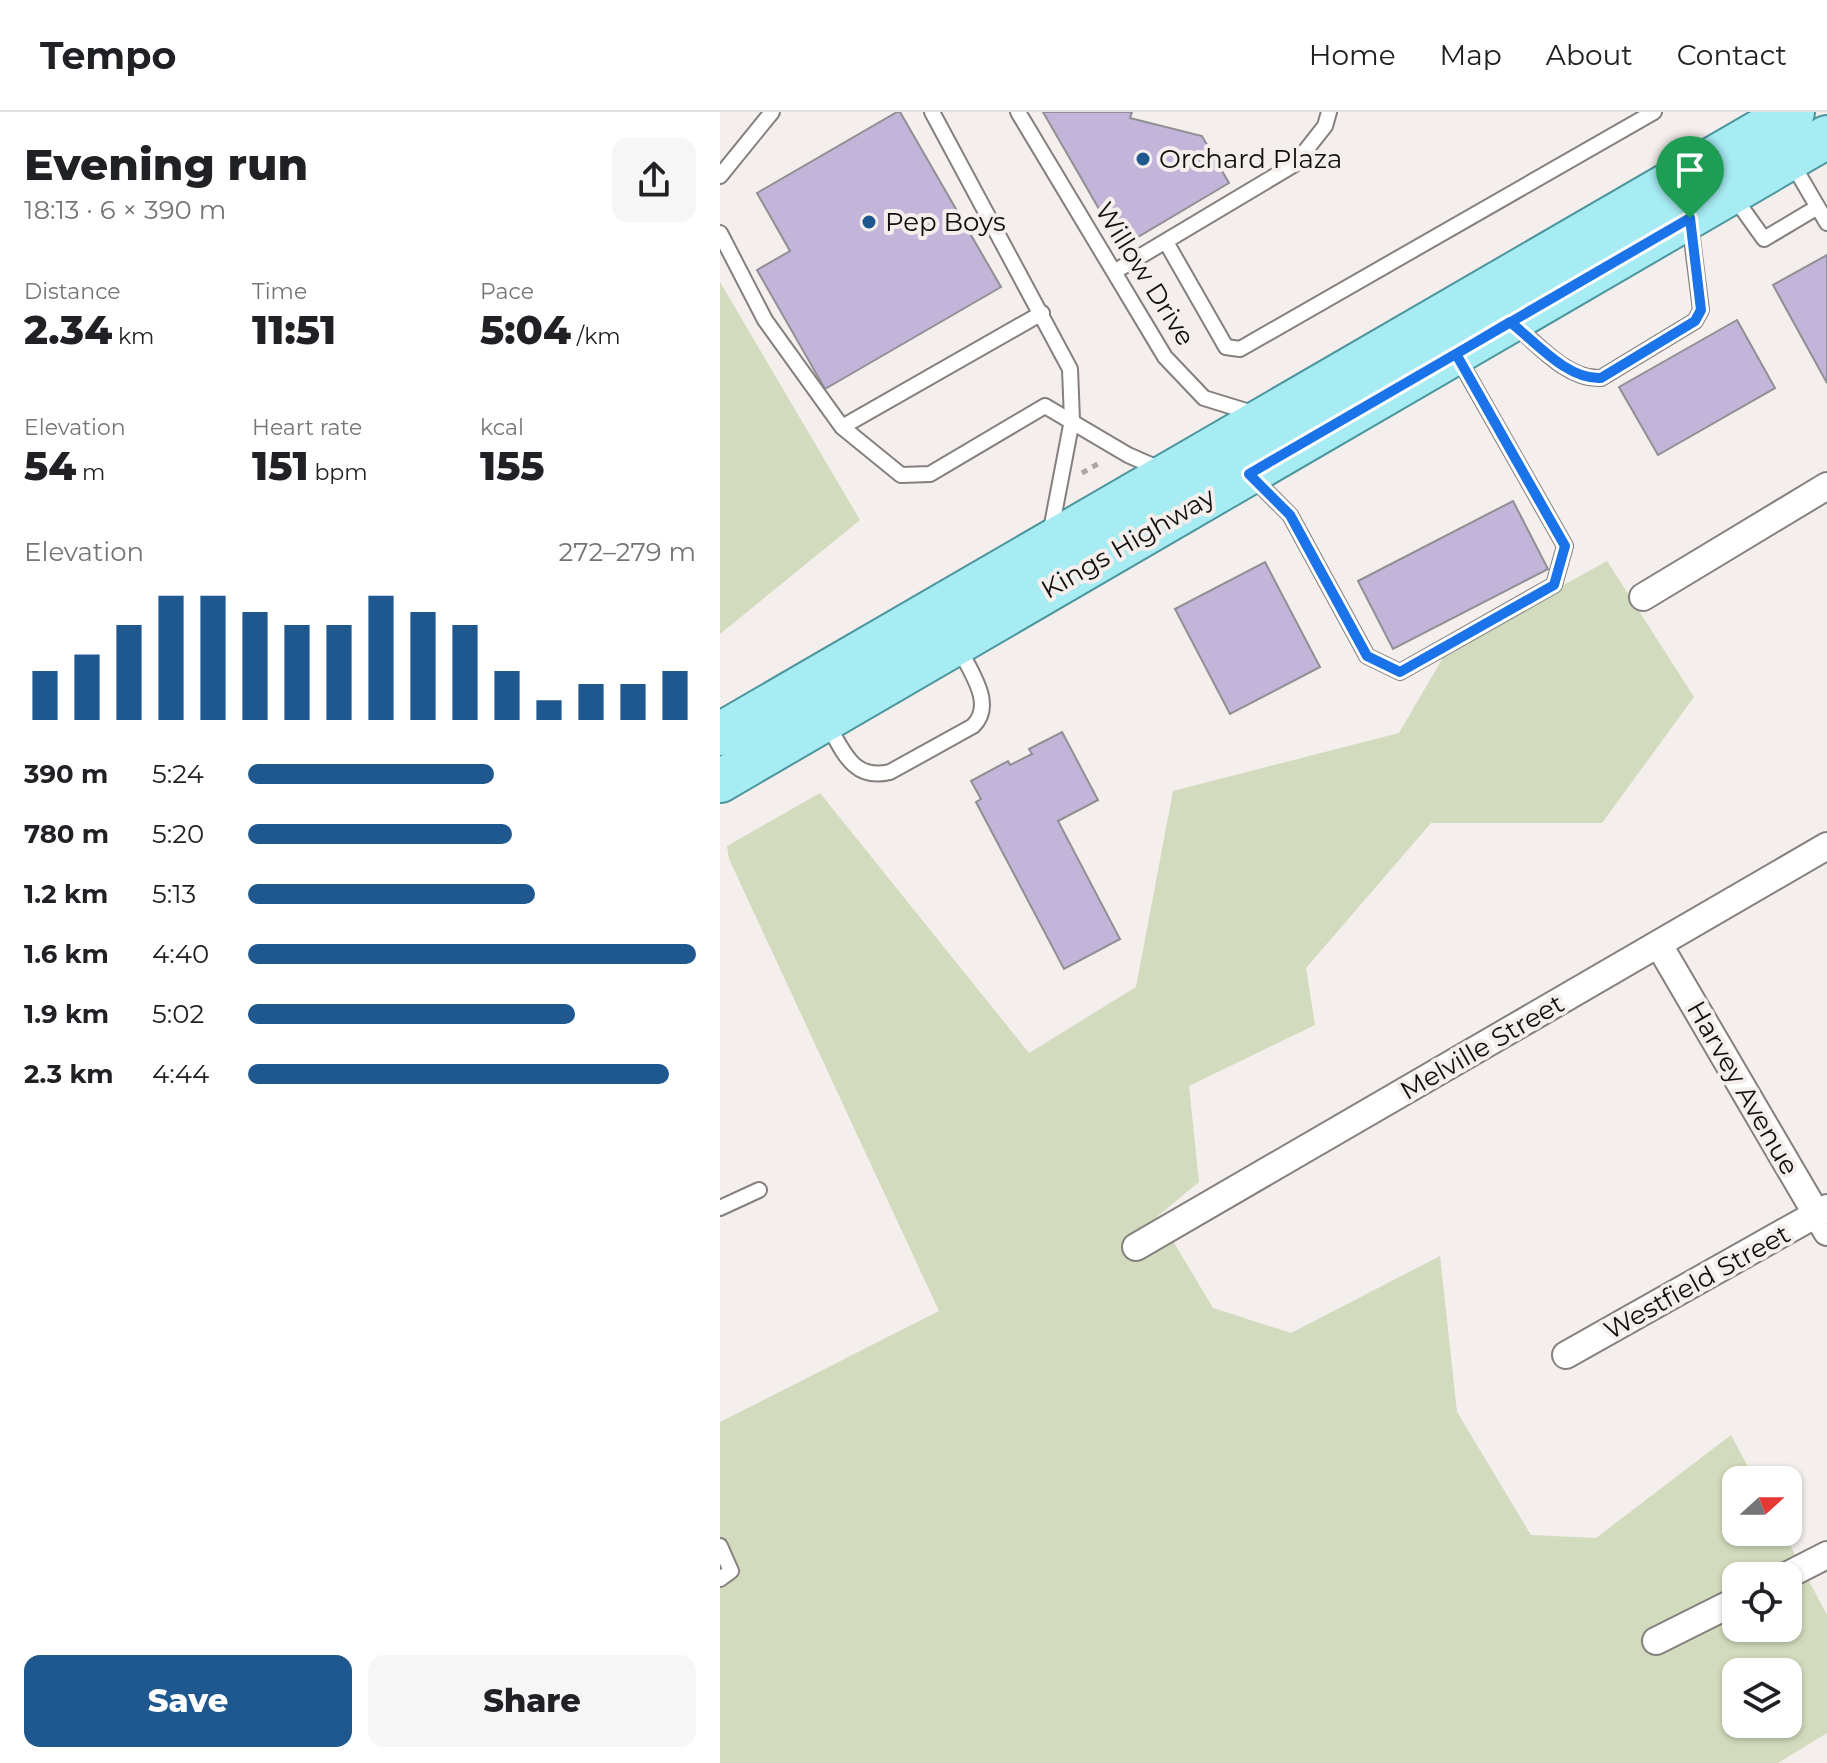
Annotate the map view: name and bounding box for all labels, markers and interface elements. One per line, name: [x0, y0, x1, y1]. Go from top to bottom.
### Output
text: Tempo: [40, 32, 176, 79]
text: Home: [1309, 38, 1396, 72]
text: Map: [1440, 38, 1502, 72]
text: About: [1546, 38, 1633, 72]
text: Contact: [1677, 38, 1787, 72]
pin: [1656, 136, 1724, 218]
text: Evening run: [24, 137, 308, 191]
button: share: [612, 138, 696, 222]
place label: Orchard Plaza: [1159, 143, 1342, 175]
icon: arrive: [1668, 148, 1712, 192]
marker: Orchard Plaza: [1134, 150, 1152, 168]
text: 18:13 · 6 × 390 m: [24, 194, 226, 226]
street label: Willow Drive: [1088, 196, 1202, 352]
place label: Pep Boys: [885, 206, 1006, 238]
marker: Pep Boys: [860, 213, 878, 231]
text: Distance: [24, 278, 121, 305]
text: Time: [252, 278, 307, 305]
text: Pace: [480, 278, 534, 305]
text: 2.34: [24, 305, 112, 354]
text: 11:51: [252, 305, 336, 354]
text: 5:04: [480, 305, 571, 354]
text: km: [112, 323, 154, 350]
text: /km: [571, 323, 621, 350]
text: Elevation: [24, 414, 126, 441]
text: Heart rate: [252, 414, 362, 441]
text: kcal: [480, 414, 524, 441]
text: 54: [24, 441, 76, 490]
text: 151: [252, 441, 309, 490]
text: 155: [480, 441, 545, 490]
text: m: [76, 459, 105, 486]
text: bpm: [309, 459, 368, 486]
street label: Kings Highway: [1036, 480, 1221, 606]
text: Elevation: [24, 536, 144, 568]
text: 272–279 m: [558, 536, 696, 568]
text: 390 m: [24, 758, 108, 790]
text: 5:24: [152, 758, 204, 790]
text: 780 m: [24, 818, 109, 850]
text: 5:20: [152, 818, 204, 850]
text: 1.2 km: [24, 878, 108, 910]
text: 5:13: [152, 878, 196, 910]
text: 1.6 km: [24, 938, 109, 970]
text: 4:40: [152, 938, 209, 970]
street label: Melville Street: [1394, 987, 1570, 1107]
street label: Harvey Avenue: [1680, 995, 1806, 1181]
text: 1.9 km: [24, 998, 109, 1030]
text: 5:02: [152, 998, 204, 1030]
text: 2.3 km: [24, 1058, 114, 1090]
text: 4:44: [152, 1058, 209, 1090]
street label: Westfield Street: [1598, 1218, 1796, 1346]
north arrow: [1722, 1466, 1802, 1546]
map controls: [1722, 1466, 1802, 1738]
button: locate: [1722, 1562, 1802, 1642]
button: Save: [24, 1655, 352, 1747]
button: Share: [368, 1655, 696, 1747]
button: layers: [1722, 1658, 1802, 1738]

